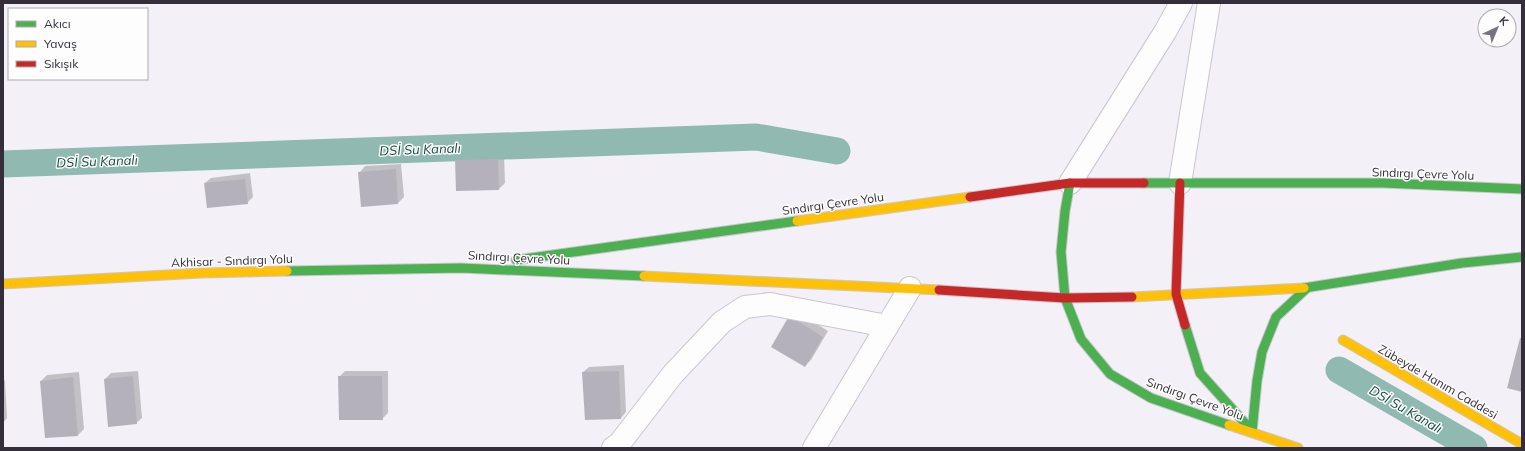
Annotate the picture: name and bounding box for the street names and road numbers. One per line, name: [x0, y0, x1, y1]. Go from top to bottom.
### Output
street label: Sındırgı Çevre Yolu: [1372, 164, 1474, 183]
street label: Sındırgı Çevre Yolu: [781, 189, 885, 218]
street label: Sındırgı Çevre Yolu: [467, 247, 571, 268]
street label: Akhisar - Sındırgı Yolu: [171, 251, 293, 270]
street label: Zübeyde Hanım Caddesi: [1376, 341, 1501, 422]
street label: Sındırgı Çevre Yolu: [1144, 374, 1246, 423]

